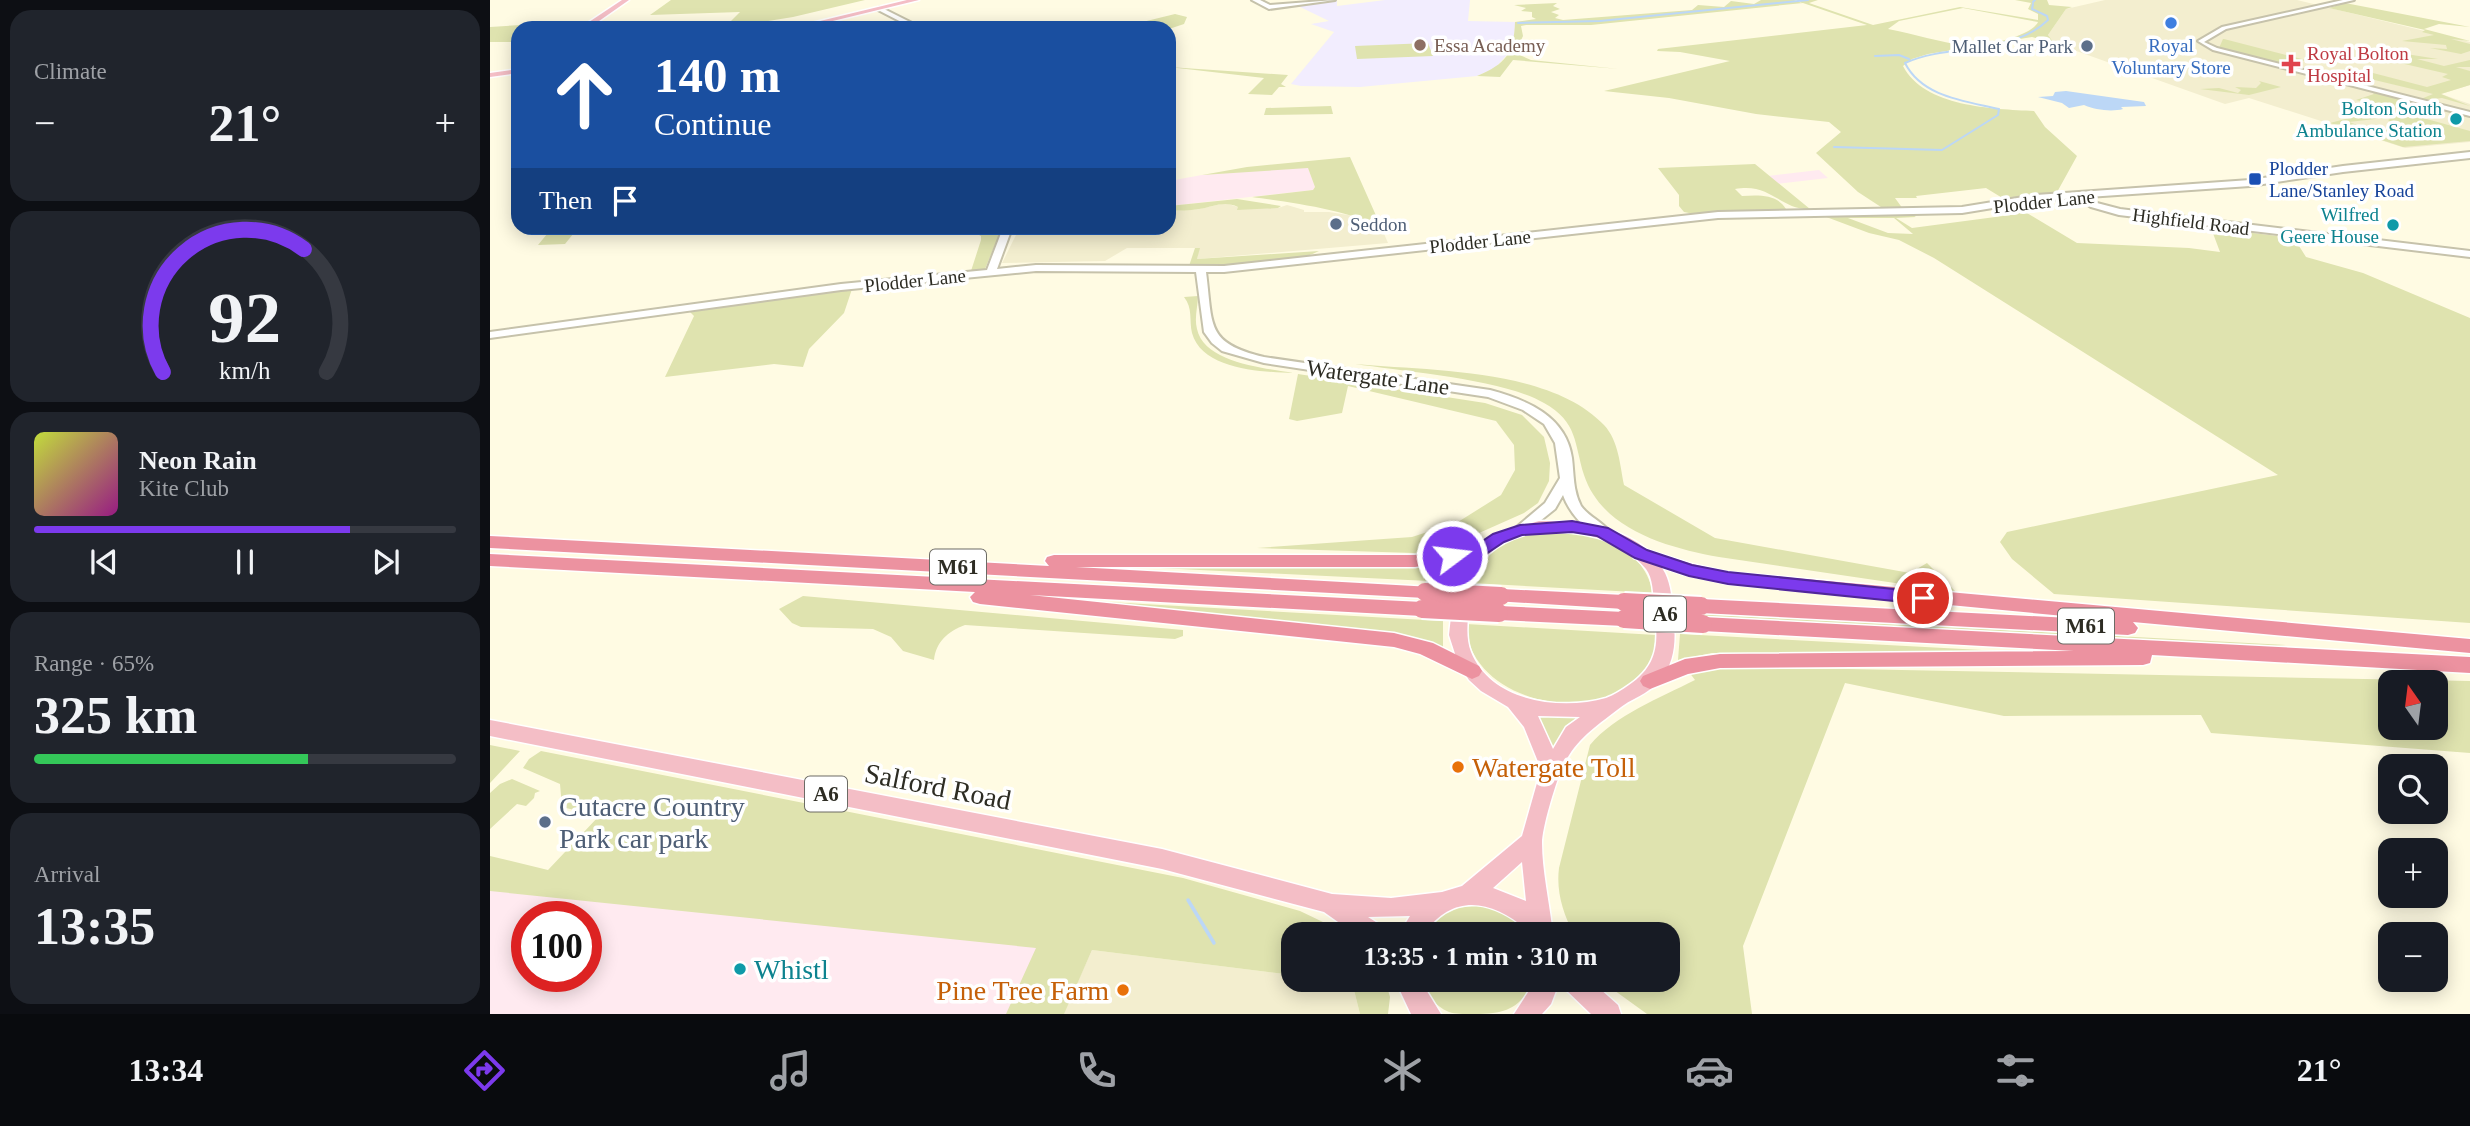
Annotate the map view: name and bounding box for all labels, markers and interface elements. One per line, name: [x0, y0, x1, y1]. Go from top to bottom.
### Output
marker: Royal Voluntary Store: [2163, 15, 2179, 31]
place label: Essa Academy: [1434, 35, 1546, 56]
place label: Royal Voluntary Store: [2111, 35, 2231, 78]
place label: Mallet Car Park: [1952, 36, 2073, 57]
marker: Essa Academy: [1412, 37, 1428, 53]
marker: Mallet Car Park: [2079, 38, 2095, 54]
place label: Royal Bolton Hospital: [2307, 43, 2409, 86]
text: 140 m: [654, 48, 781, 103]
icon: ahead: [539, 49, 630, 140]
marker: Royal Bolton Hospital: [2281, 54, 2301, 74]
text: Climate: [34, 59, 107, 84]
text: 21°: [209, 95, 281, 152]
place label: Bolton South Ambulance Station: [2296, 98, 2442, 141]
text: −: [34, 102, 55, 144]
text: +: [435, 102, 456, 144]
text: Continue: [654, 106, 771, 142]
marker: Bolton South Ambulance Station: [2448, 111, 2464, 127]
place label: Plodder Lane/Stanley Road: [2269, 158, 2415, 201]
marker: Plodder Lane/Stanley Road: [2247, 171, 2263, 187]
icon: arrive: [606, 182, 644, 220]
text: Then: [539, 186, 592, 215]
street label: Plodder Lane: [1992, 186, 2096, 217]
street label: Highfield Road: [2131, 204, 2251, 239]
place label: Wilfred Geere House: [2280, 204, 2379, 247]
place label: Seddon: [1350, 214, 1408, 235]
marker: Seddon: [1328, 216, 1344, 232]
marker: Wilfred Geere House: [2385, 217, 2401, 233]
street label: Plodder Lane: [1428, 226, 1532, 257]
street label: Plodder Lane: [863, 265, 967, 296]
text: 92: [209, 278, 281, 359]
street label: Watergate Lane: [1305, 355, 1451, 400]
text: km/h: [219, 357, 271, 384]
text: Neon Rain: [139, 446, 257, 475]
text: Kite Club: [139, 476, 229, 501]
position arrow: [1415, 519, 1489, 593]
icon: previous: [85, 543, 123, 581]
icon: pause: [226, 543, 264, 581]
icon: next: [367, 543, 405, 581]
road number: M61: [930, 550, 986, 584]
pin: [1893, 568, 1953, 628]
icon: arrive: [1904, 579, 1942, 617]
road number: A6: [1644, 596, 1686, 632]
road number: M61: [2058, 608, 2114, 644]
text: Range · 65%: [34, 651, 154, 676]
north arrow: [2378, 670, 2448, 740]
map controls: [2378, 670, 2448, 992]
text: 325 km: [34, 687, 197, 744]
place label: Watergate Toll: [1472, 752, 1636, 783]
button: search: [2378, 754, 2448, 824]
street label: Salford Road: [862, 757, 1014, 816]
marker: Watergate Toll: [1450, 759, 1466, 775]
road number: A6: [805, 776, 847, 812]
place label: Cutacre Country Park car park: [559, 791, 745, 854]
marker: Cutacre Country Park car park: [537, 814, 553, 830]
button: +: [2378, 838, 2448, 908]
text: Arrival: [34, 862, 100, 887]
text: 13:35: [34, 898, 155, 955]
speed limit sign: 100: [511, 901, 602, 992]
button: −: [2378, 922, 2448, 992]
text: 13:35 · 1 min · 310 m: [1364, 942, 1598, 971]
place label: Whistl: [754, 954, 829, 985]
marker: Whistl: [732, 961, 748, 977]
place label: Pine Tree Farm: [936, 975, 1109, 1006]
marker: Pine Tree Farm: [1115, 982, 1131, 998]
icon: directions: [460, 1046, 509, 1095]
icon: music: [766, 1046, 815, 1095]
icon: phone: [1072, 1046, 1121, 1095]
icon: climate: [1378, 1046, 1427, 1095]
icon: car: [1685, 1046, 1734, 1095]
icon: filters: [1991, 1046, 2040, 1095]
text: 13:34: [129, 1052, 203, 1088]
text: 21°: [2297, 1052, 2341, 1088]

